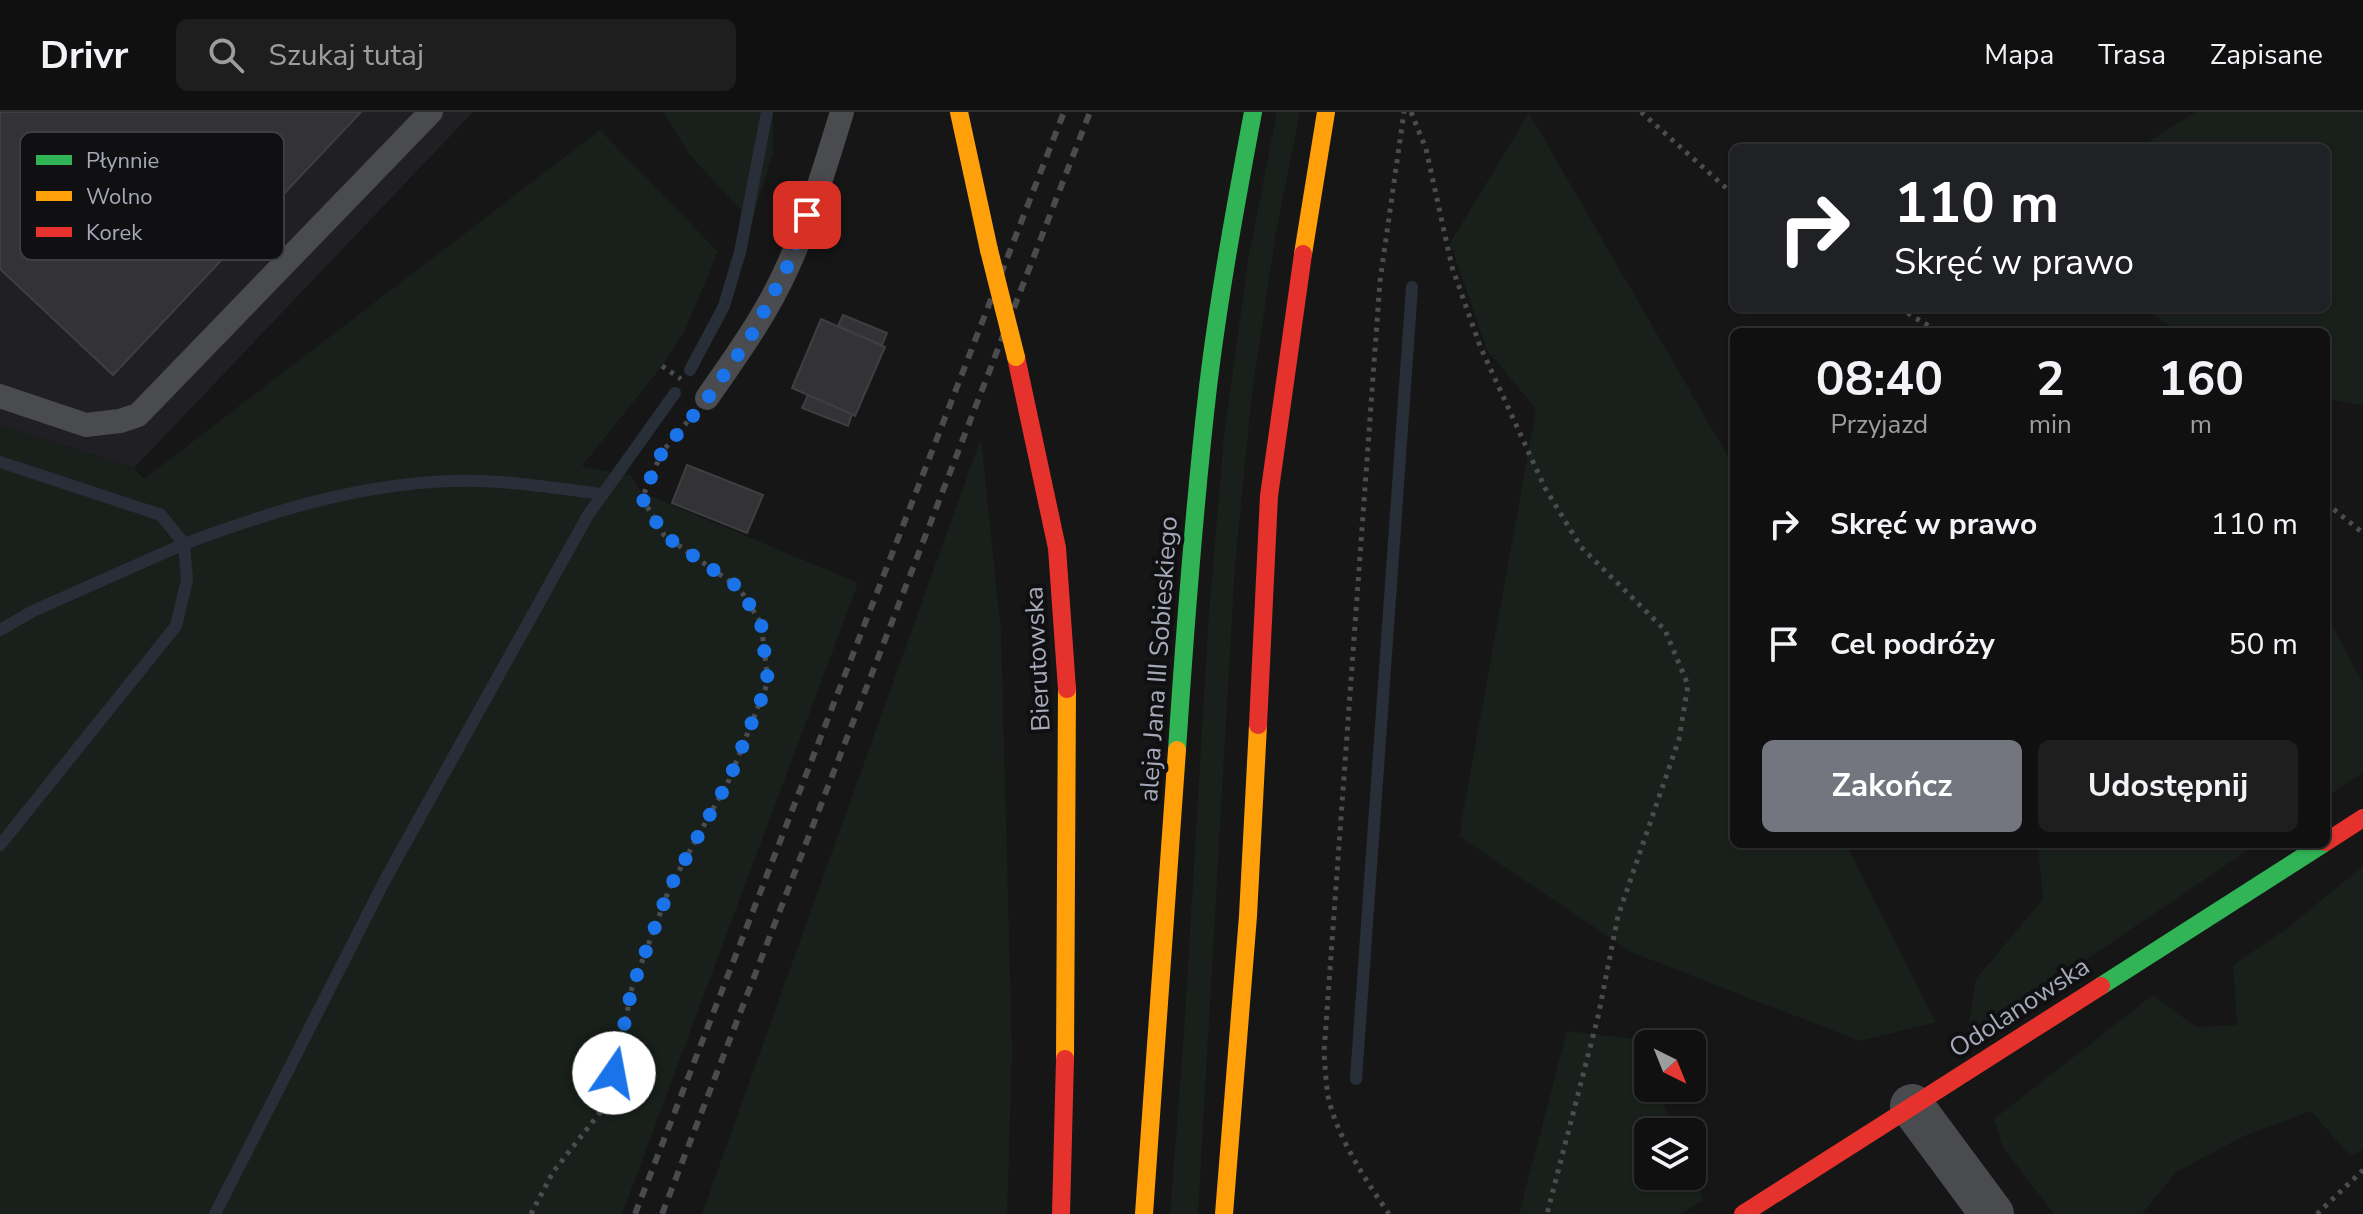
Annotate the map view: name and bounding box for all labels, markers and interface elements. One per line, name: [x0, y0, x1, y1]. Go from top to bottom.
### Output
search box: [176, 19, 736, 91]
text: Drivr: [40, 30, 128, 81]
icon: search: [204, 33, 248, 77]
text: Szukaj tutaj: [268, 35, 424, 76]
text: Mapa: [1984, 36, 2054, 74]
text: Trasa: [2098, 36, 2166, 74]
text: Zapisane: [2210, 36, 2323, 74]
legend: [20, 132, 284, 260]
text: Płynnie: [86, 146, 159, 176]
text: 110 m: [1894, 165, 2059, 242]
icon: right: [1762, 176, 1866, 280]
pin: [773, 181, 841, 249]
text: Wolno: [86, 182, 152, 212]
icon: arrive: [785, 193, 829, 237]
text: Korek: [86, 218, 143, 248]
text: Skręć w prawo: [1894, 238, 2134, 287]
text: 08:40: [1816, 346, 1943, 412]
text: 2: [2036, 346, 2065, 412]
text: 160: [2158, 346, 2244, 412]
text: Przyjazd: [1831, 407, 1928, 442]
text: min: [2029, 407, 2072, 442]
text: m: [2190, 407, 2212, 442]
icon: right: [1762, 502, 1806, 546]
text: Skręć w prawo: [1830, 504, 2037, 545]
text: 110 m: [2211, 504, 2298, 545]
street label: aleja Jana III Sobieskiego: [1131, 515, 1186, 803]
street label: Bierutowska: [1016, 585, 1059, 732]
icon: arrive: [1762, 622, 1806, 666]
text: Cel podróży: [1830, 624, 1995, 665]
text: 50 m: [2229, 624, 2298, 665]
button: Zakończ: [1762, 740, 2022, 832]
button: Udostępnij: [2038, 740, 2298, 832]
street label: Odolanowska: [1942, 949, 2096, 1066]
north arrow: [1634, 1030, 1706, 1102]
map controls: [1634, 1030, 1706, 1190]
position arrow: [572, 1031, 656, 1115]
button: layers: [1634, 1118, 1706, 1190]

